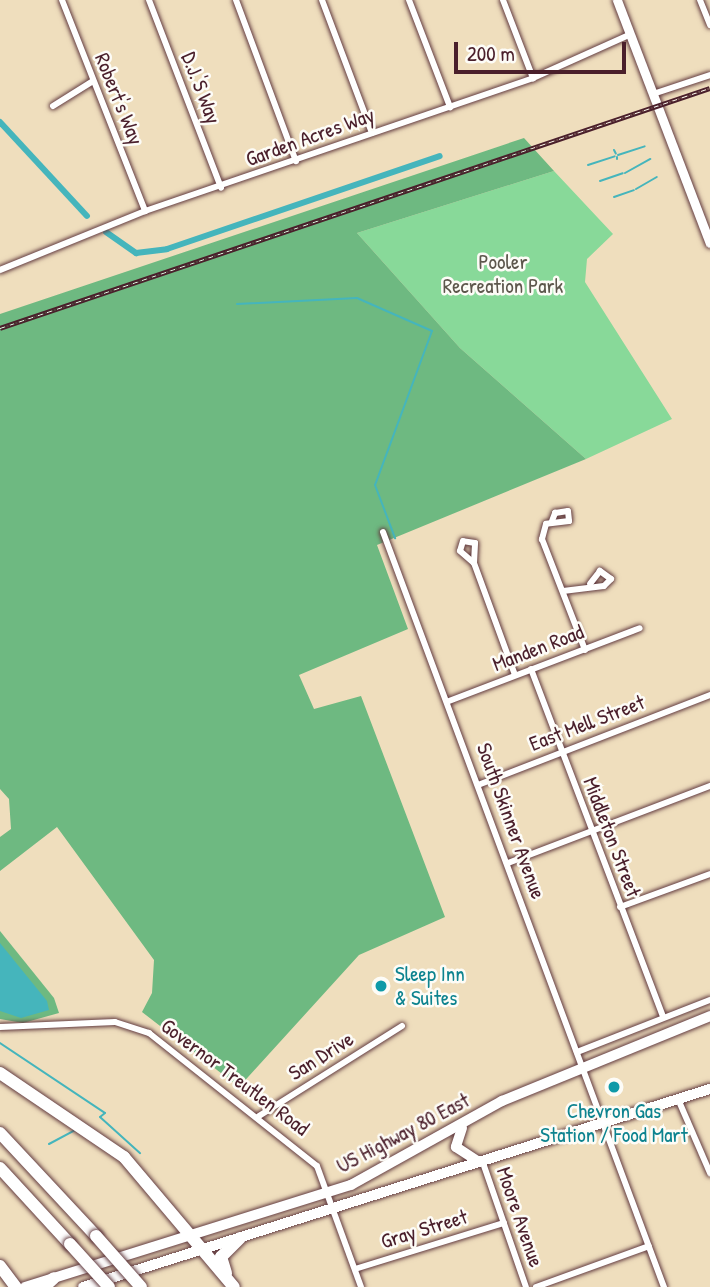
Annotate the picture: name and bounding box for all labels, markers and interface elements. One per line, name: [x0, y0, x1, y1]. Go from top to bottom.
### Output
scale bar: [458, 28, 630, 72]
text: 200 m: [467, 39, 515, 68]
street label: Robert's Way: [89, 49, 149, 149]
street label: D.J.'S Way: [176, 49, 226, 127]
street label: Garden Acres Way: [242, 102, 378, 172]
park label: Pooler Recreation Park: [443, 249, 563, 299]
street label: Manden Road: [489, 619, 587, 677]
street label: East Mell Street: [526, 690, 648, 756]
street label: South Skinner Avenue: [471, 740, 551, 902]
street label: Middleton Street: [578, 773, 646, 901]
place label: Sleep Inn & Suites: [395, 961, 465, 1011]
marker: Sleep Inn & Suites: [373, 978, 389, 994]
street label: Governor Treutlen Road: [156, 1013, 314, 1141]
street label: San Drive: [284, 1026, 358, 1086]
marker: Chevron Gas Station / Food Mart: [606, 1079, 622, 1095]
street label: US Highway 80 East: [332, 1087, 474, 1179]
place label: Chevron Gas Station / Food Mart: [540, 1098, 688, 1148]
street label: Moore Avenue: [491, 1164, 549, 1270]
street label: Gray Street: [378, 1204, 470, 1254]

